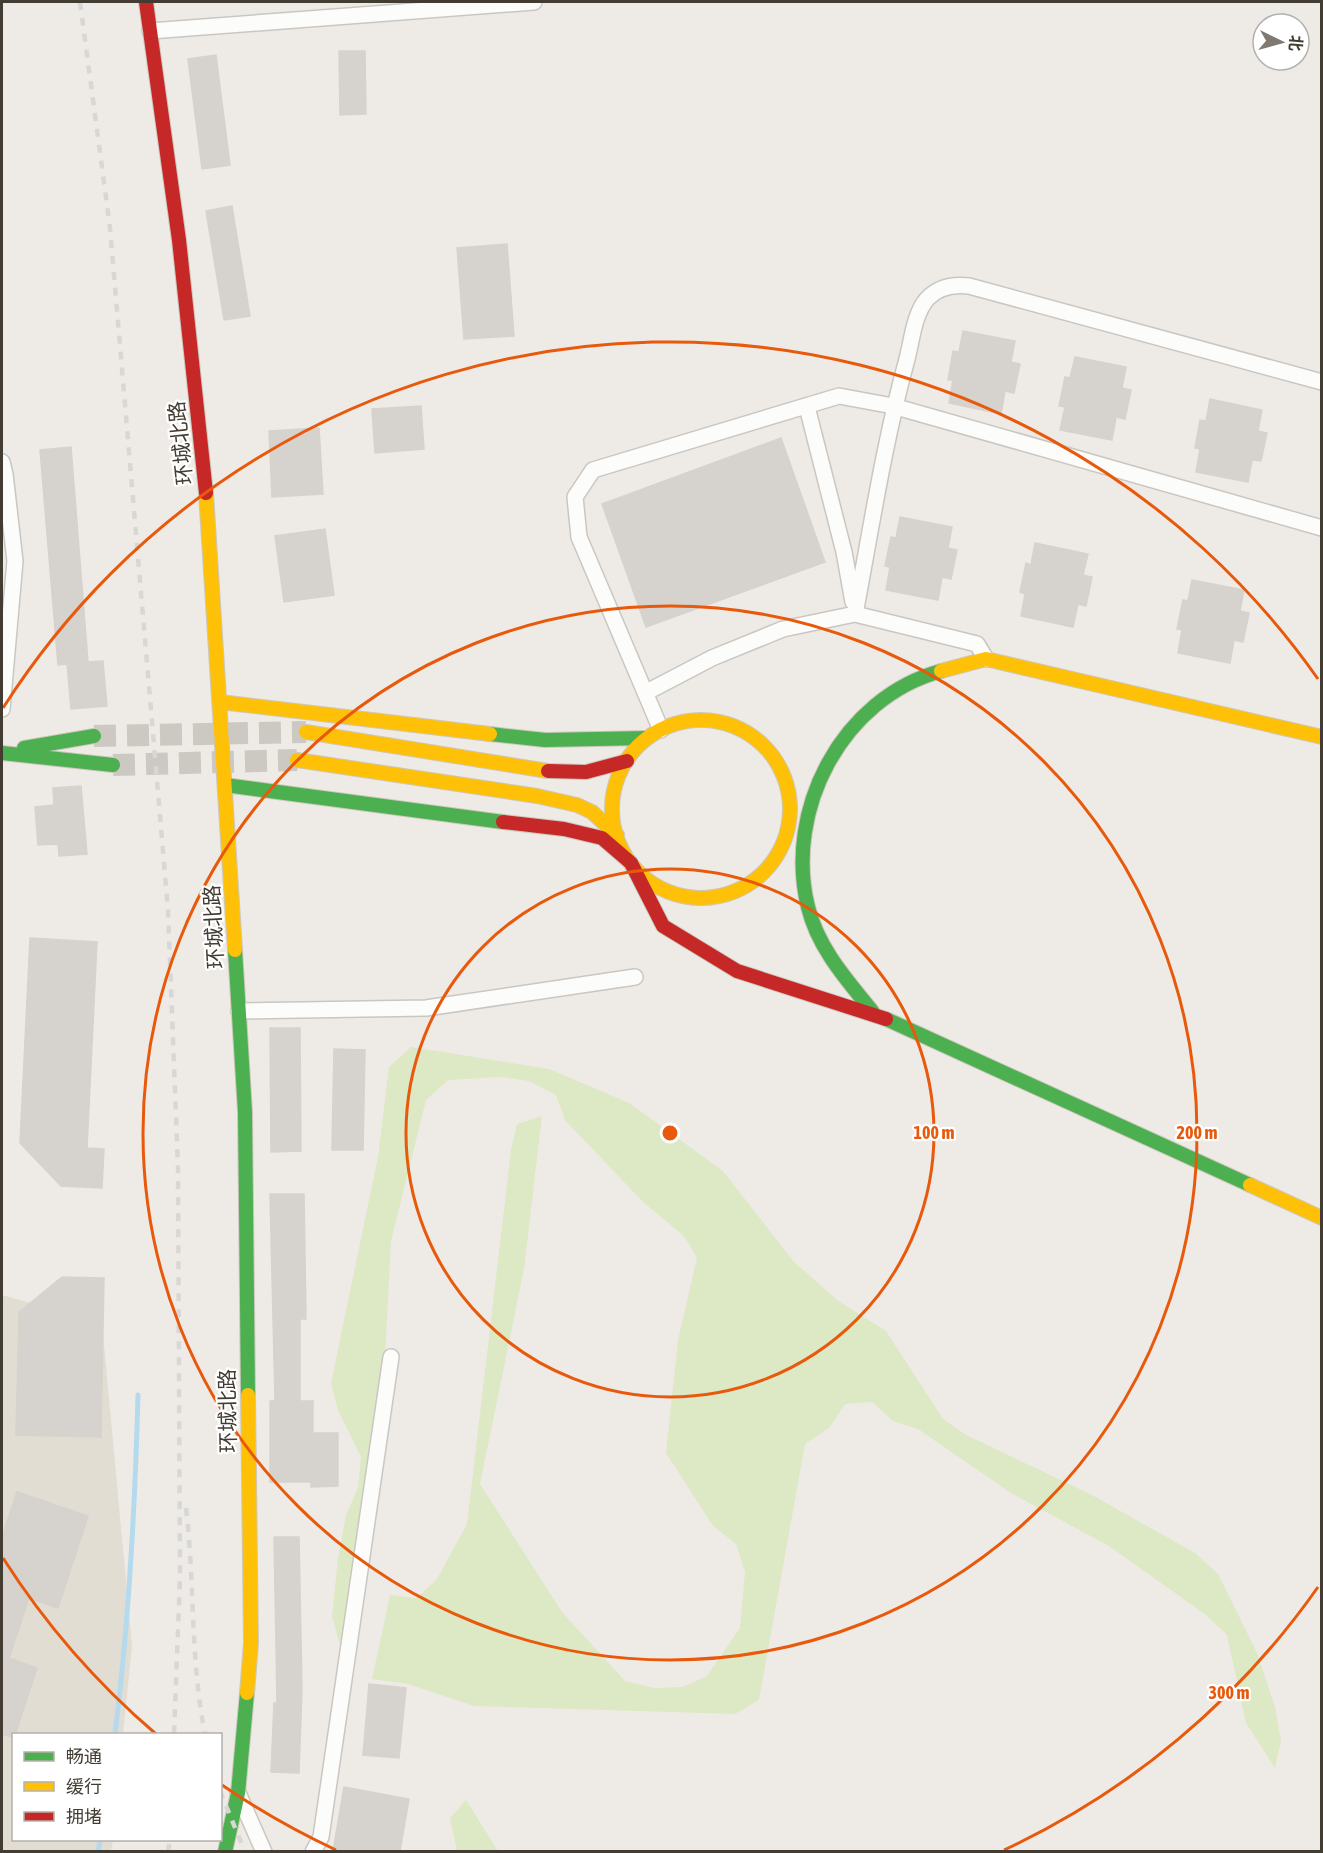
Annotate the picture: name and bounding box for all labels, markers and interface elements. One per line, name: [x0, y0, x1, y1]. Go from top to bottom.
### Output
north arrow: [1251, 12, 1311, 72]
text: 北: [1286, 35, 1306, 52]
street label: 环城北路: [164, 400, 196, 486]
street label: 环城北路: [199, 884, 227, 970]
text: 100 m: [914, 1122, 954, 1143]
text: 200 m: [1177, 1122, 1217, 1143]
centre of rings: [660, 1123, 680, 1143]
street label: 环城北路: [214, 1369, 240, 1453]
text: 300 m: [1209, 1682, 1249, 1703]
legend: [12, 1733, 222, 1841]
text: 畅通: [66, 1746, 102, 1767]
text: 缓行: [66, 1776, 102, 1797]
text: 拥堵: [66, 1806, 102, 1827]

